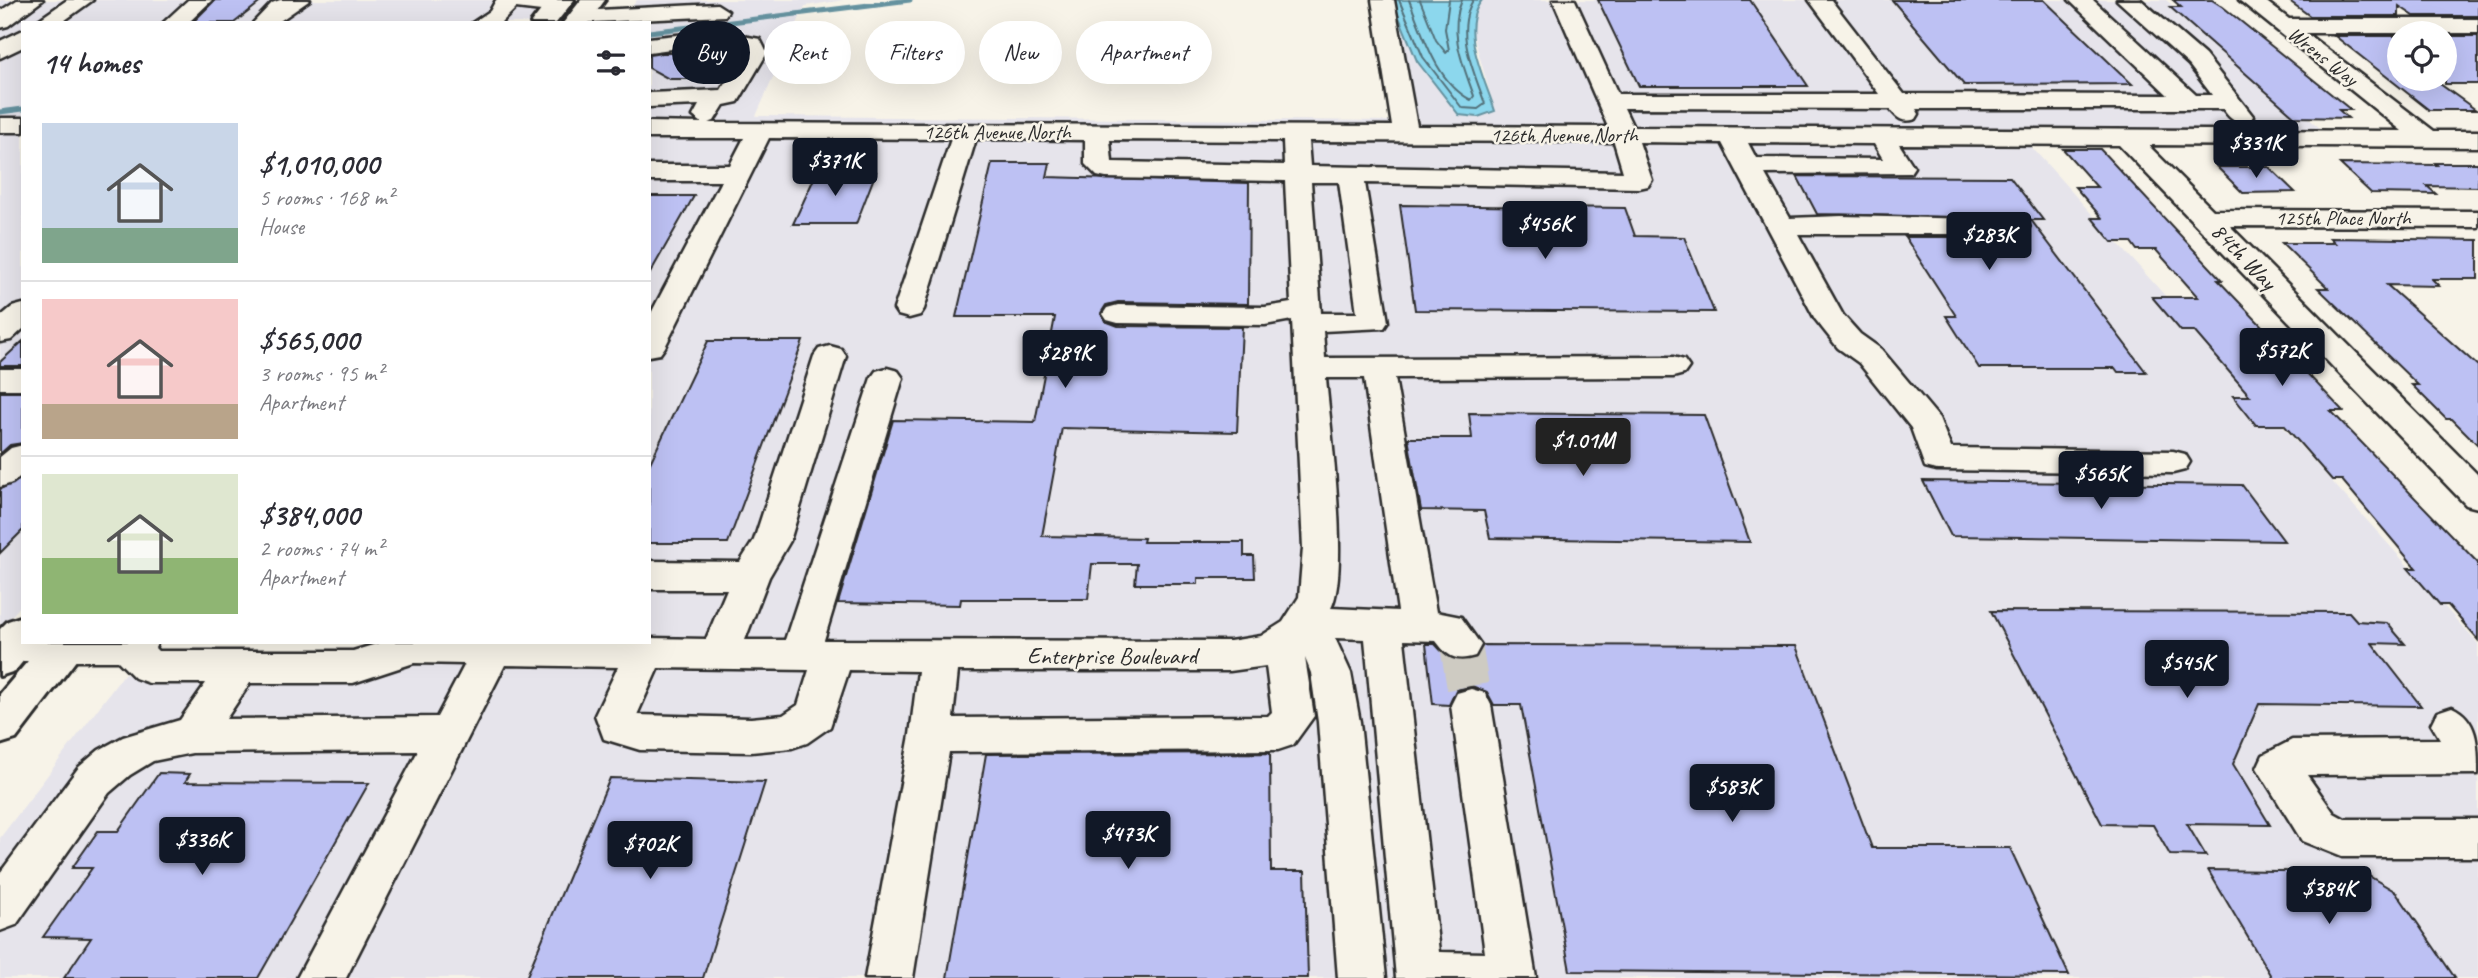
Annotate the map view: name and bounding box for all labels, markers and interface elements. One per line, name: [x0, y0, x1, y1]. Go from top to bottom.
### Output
chip: Buy: [672, 21, 750, 84]
chip: Rent: [764, 21, 851, 84]
chip: Filters: [865, 21, 965, 84]
chip: New: [979, 21, 1062, 84]
chip: Apartment: [1076, 21, 1212, 84]
street label: Wrens Way: [2283, 21, 2365, 93]
map controls: [2387, 21, 2457, 91]
button: locate: [2387, 21, 2457, 91]
text: 14 homes: [42, 44, 140, 82]
icon: filters: [592, 44, 630, 82]
street label: 126th Avenue North: [923, 119, 1072, 145]
pin: $331K: [2207, 120, 2305, 180]
street label: 126th Avenue North: [1490, 122, 1639, 148]
text: $331K: [2229, 128, 2283, 157]
pin: $371K: [786, 138, 884, 198]
text: $1,010,000: [259, 145, 379, 183]
text: $371K: [809, 146, 862, 175]
icon: home: [98, 151, 182, 235]
text: 5 rooms · 168 m²: [259, 183, 394, 212]
pin: $456K: [1496, 202, 1594, 261]
street label: 125th Place North: [2275, 205, 2412, 231]
text: $456K: [1518, 209, 1572, 238]
text: House: [259, 212, 304, 241]
pin: $283K: [1940, 212, 2038, 272]
street label: 84th Way: [2205, 216, 2285, 297]
text: $283K: [1962, 220, 2016, 249]
text: $565,000: [259, 321, 359, 359]
icon: home: [98, 327, 182, 411]
pin: $572K: [2233, 328, 2331, 388]
pin: $289K: [1016, 330, 1114, 390]
text: $572K: [2256, 336, 2308, 365]
text: $289K: [1039, 338, 1091, 367]
text: 3 rooms · 95 m²: [259, 359, 383, 388]
text: Apartment: [259, 388, 344, 417]
pin: $1.01M: [1526, 419, 1640, 478]
text: $1.01M: [1552, 426, 1614, 455]
pin: $565K: [2052, 452, 2150, 511]
text: $565K: [2075, 459, 2127, 488]
text: $384,000: [259, 496, 359, 534]
icon: home: [98, 502, 182, 586]
text: 2 rooms · 74 m²: [259, 534, 383, 563]
text: Apartment: [259, 563, 344, 592]
pin: $545K: [2138, 640, 2236, 700]
street label: Enterprise Boulevard: [1027, 641, 1201, 671]
text: $545K: [2161, 648, 2213, 677]
pin: $583K: [1683, 764, 1781, 824]
text: $583K: [1706, 772, 1758, 801]
pin: $473K: [1079, 812, 1177, 871]
pin: $336K: [153, 818, 251, 877]
text: $473K: [1102, 819, 1155, 848]
pin: $702K: [601, 822, 699, 881]
text: $336K: [175, 825, 229, 854]
text: $702K: [624, 829, 677, 858]
pin: $384K: [2280, 866, 2378, 926]
text: $384K: [2302, 874, 2356, 903]

